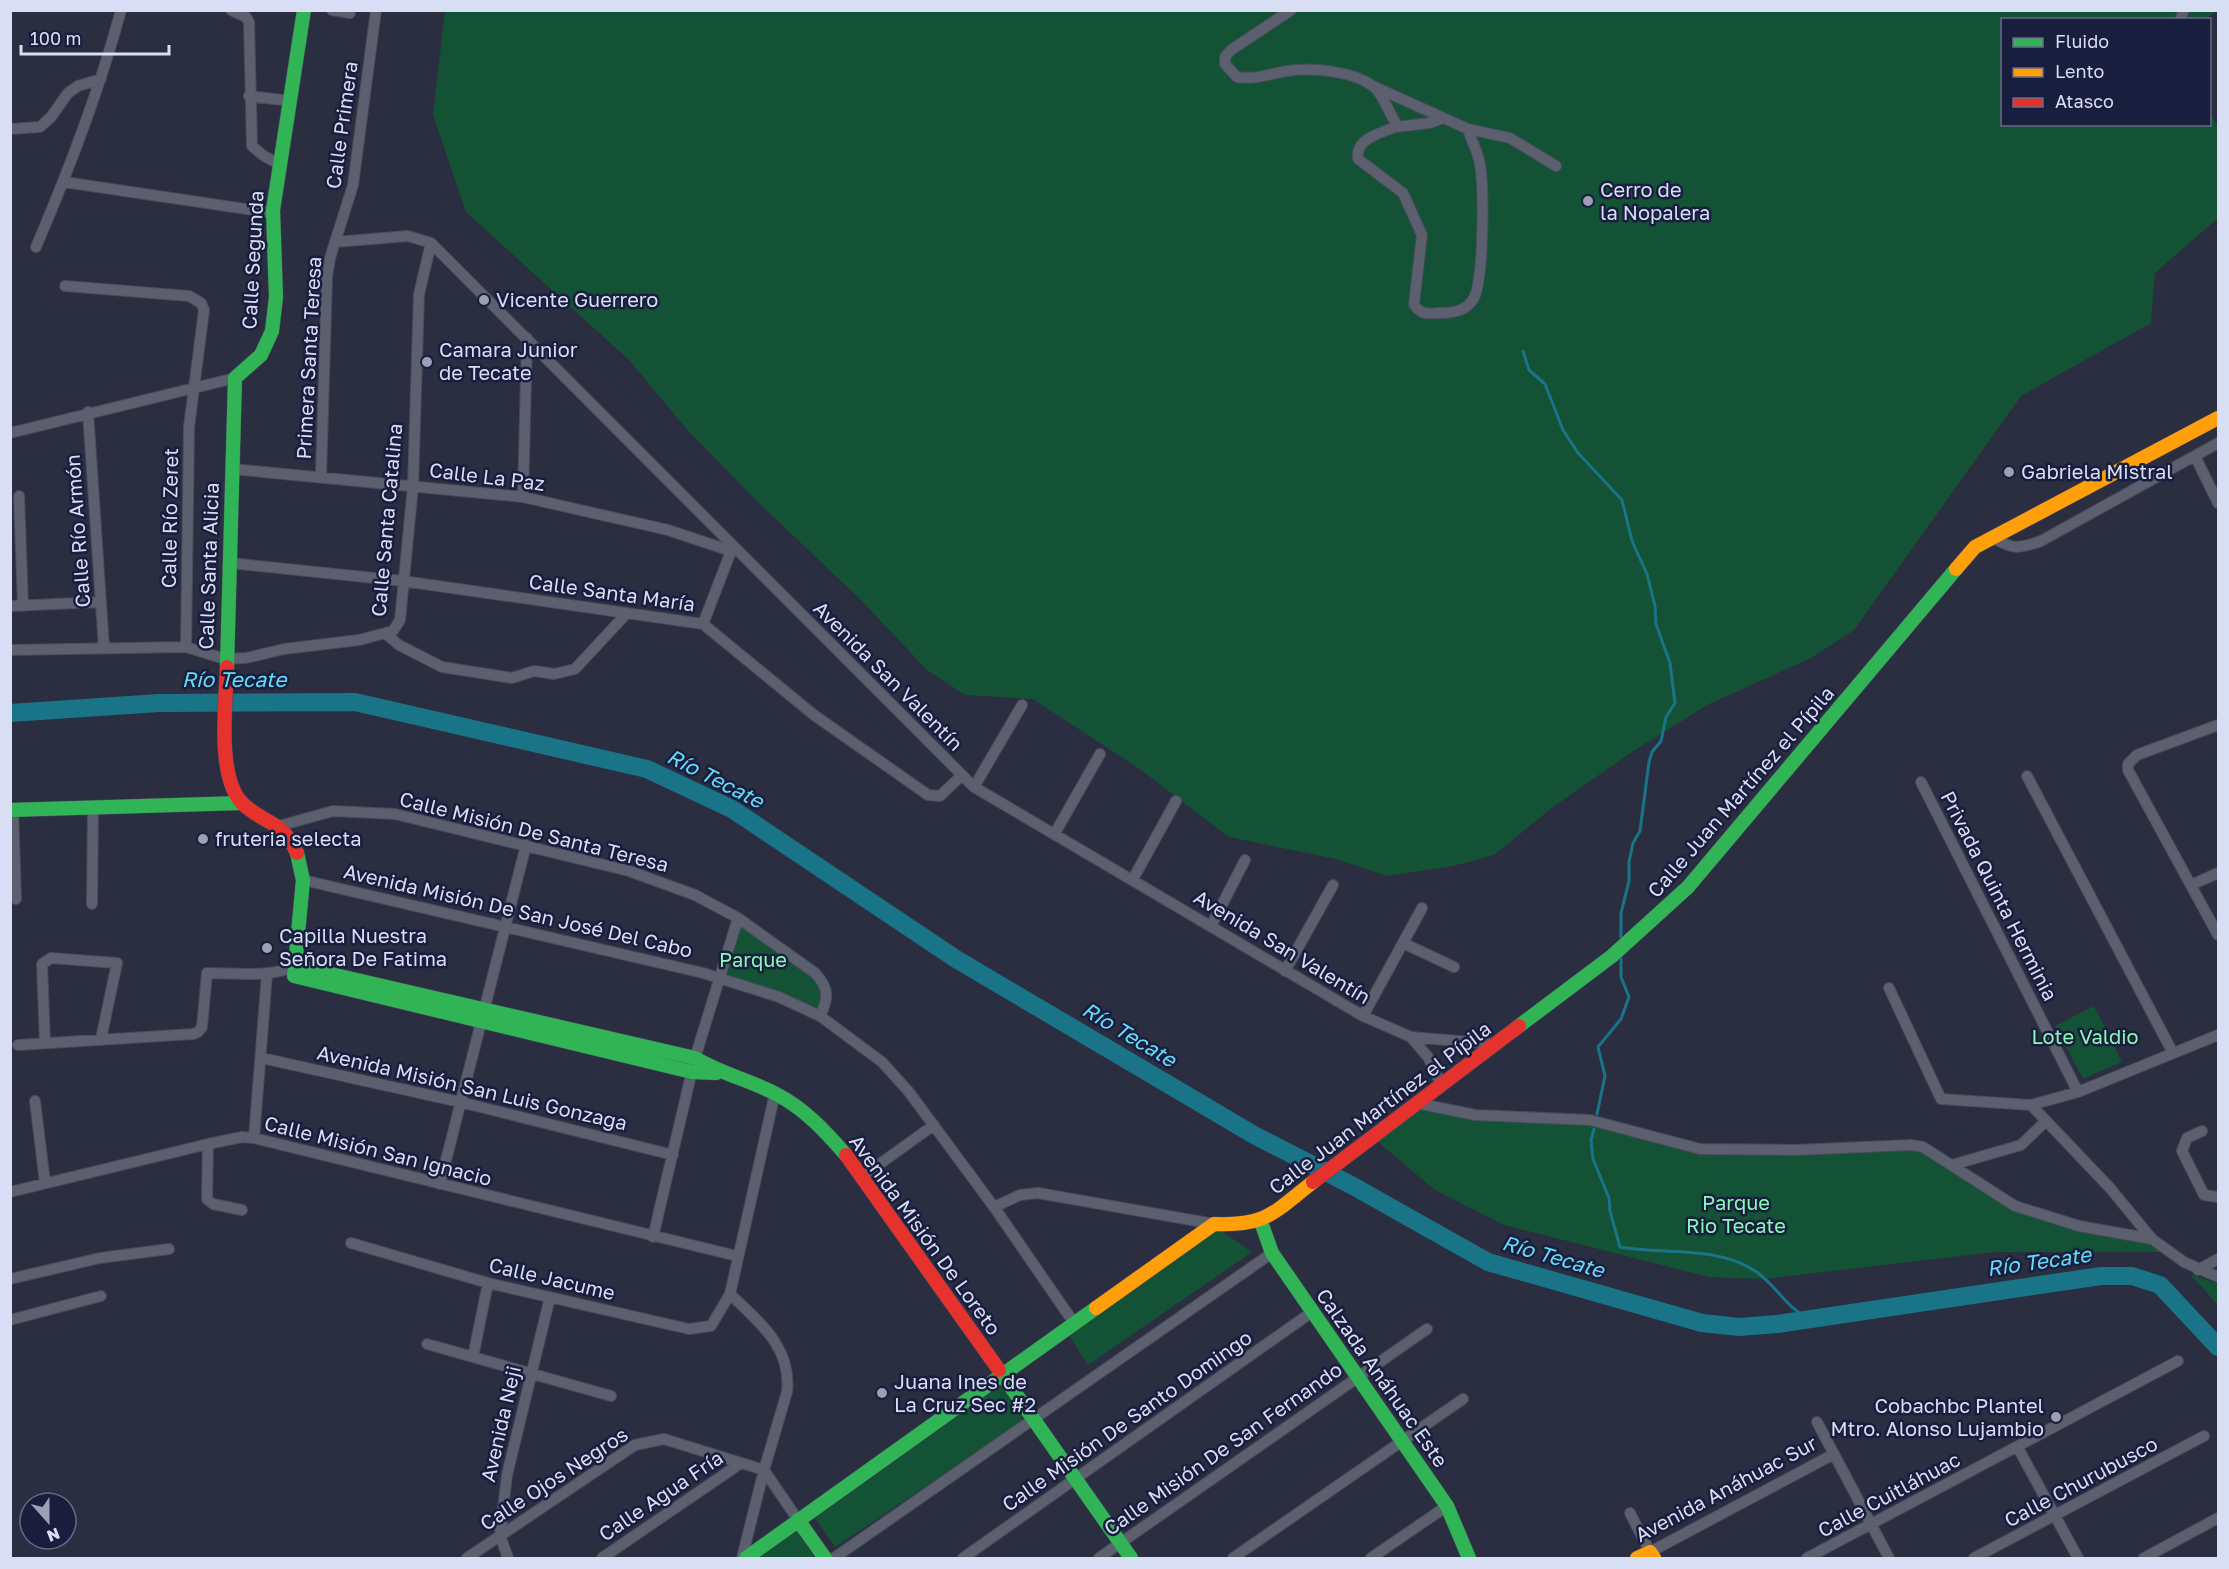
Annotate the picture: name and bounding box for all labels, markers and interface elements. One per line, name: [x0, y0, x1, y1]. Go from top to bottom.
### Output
scale bar: [21, 18, 170, 56]
legend: [2001, 18, 2211, 126]
text: 100 m: [30, 27, 81, 49]
text: Fluido: [2055, 30, 2109, 52]
street label: Calle Primera: [320, 60, 362, 190]
text: Lento: [2055, 60, 2104, 82]
text: Atasco: [2055, 90, 2114, 112]
place label: Cerro de la Nopalera: [1600, 177, 1710, 224]
street label: Calle Segunda: [236, 190, 268, 330]
marker: Cerro de la Nopalera: [1581, 194, 1595, 208]
street label: Primera Santa Teresa: [291, 256, 325, 460]
place label: Vicente Guerrero: [496, 287, 658, 311]
marker: Vicente Guerrero: [477, 293, 491, 307]
place label: Camara Junior de Tecate: [439, 337, 578, 384]
marker: Camara Junior de Tecate: [420, 355, 434, 369]
street label: Calle Santa Catalina: [366, 422, 406, 618]
street label: Calle Río Zeret: [156, 448, 182, 588]
street label: Calle Río Armón: [60, 454, 94, 608]
street label: Calle La Paz: [428, 457, 546, 495]
place label: Gabriela Mistral: [2021, 459, 2173, 483]
marker: Gabriela Mistral: [2002, 465, 2016, 479]
street label: Calle Santa Alicia: [193, 482, 223, 650]
street label: Calle Santa María: [528, 568, 697, 616]
street label: Avenida San Valentín: [809, 596, 968, 755]
water label: Río Tecate: [182, 666, 288, 692]
street label: Calle Juan Martínez el Pípila: [1642, 681, 1838, 902]
water label: Río Tecate: [663, 743, 770, 814]
street label: Calle Misión De Santa Teresa: [397, 786, 671, 876]
street label: Privada Quinta Herminia: [1937, 787, 2063, 1004]
place label: fruteria selecta: [215, 826, 361, 850]
marker: fruteria selecta: [196, 832, 210, 846]
street label: Avenida Misión De San José Del Cabo: [342, 858, 695, 962]
street label: Avenida San Valentín: [1190, 884, 1375, 1008]
place label: Capilla Nuestra Señora De Fatima: [279, 923, 447, 970]
marker: Capilla Nuestra Señora De Fatima: [260, 941, 274, 955]
park label: Parque: [719, 947, 787, 971]
water label: Río Tecate: [1078, 996, 1183, 1073]
street label: Calle Juan Martínez el Pípila: [1264, 1016, 1495, 1199]
park label: Lote Valdio: [2031, 1024, 2139, 1048]
street label: Avenida Misión San Luis Gonzaga: [315, 1040, 630, 1134]
street label: Calle Misión San Ignacio: [262, 1110, 495, 1190]
street label: Avenida Misión De Loreto: [845, 1130, 1007, 1339]
park label: Parque Rio Tecate: [1686, 1190, 1786, 1237]
water label: Río Tecate: [1499, 1229, 1609, 1283]
water label: Río Tecate: [1985, 1241, 2094, 1281]
street label: Calle Jacume: [487, 1252, 618, 1304]
street label: Calzada Anáhuac Este: [1312, 1283, 1454, 1471]
street label: Calle Misión De Santo Domingo: [997, 1324, 1256, 1516]
street label: Calle Misión De San Fernando: [1099, 1357, 1346, 1540]
street label: Avenida Neji: [475, 1363, 525, 1484]
place label: Juana Ines de La Cruz Sec #2: [894, 1369, 1036, 1416]
marker: Juana Ines de La Cruz Sec #2: [875, 1386, 889, 1400]
place label: Cobachbc Plantel Mtro. Alonso Lujambio: [1830, 1393, 2044, 1440]
marker: Cobachbc Plantel Mtro. Alonso Lujambio: [2049, 1410, 2063, 1424]
street label: Calle Ojos Negros: [475, 1421, 632, 1535]
street label: Avenida Anáhuac Sur: [1631, 1430, 1821, 1546]
street label: Calle Churubusco: [2000, 1431, 2161, 1532]
street label: Calle Agua Fría: [594, 1445, 727, 1545]
street label: Calle Cuitláhuac: [1813, 1447, 1964, 1542]
north arrow: [18, 1491, 78, 1551]
text: N: [44, 1523, 63, 1547]

